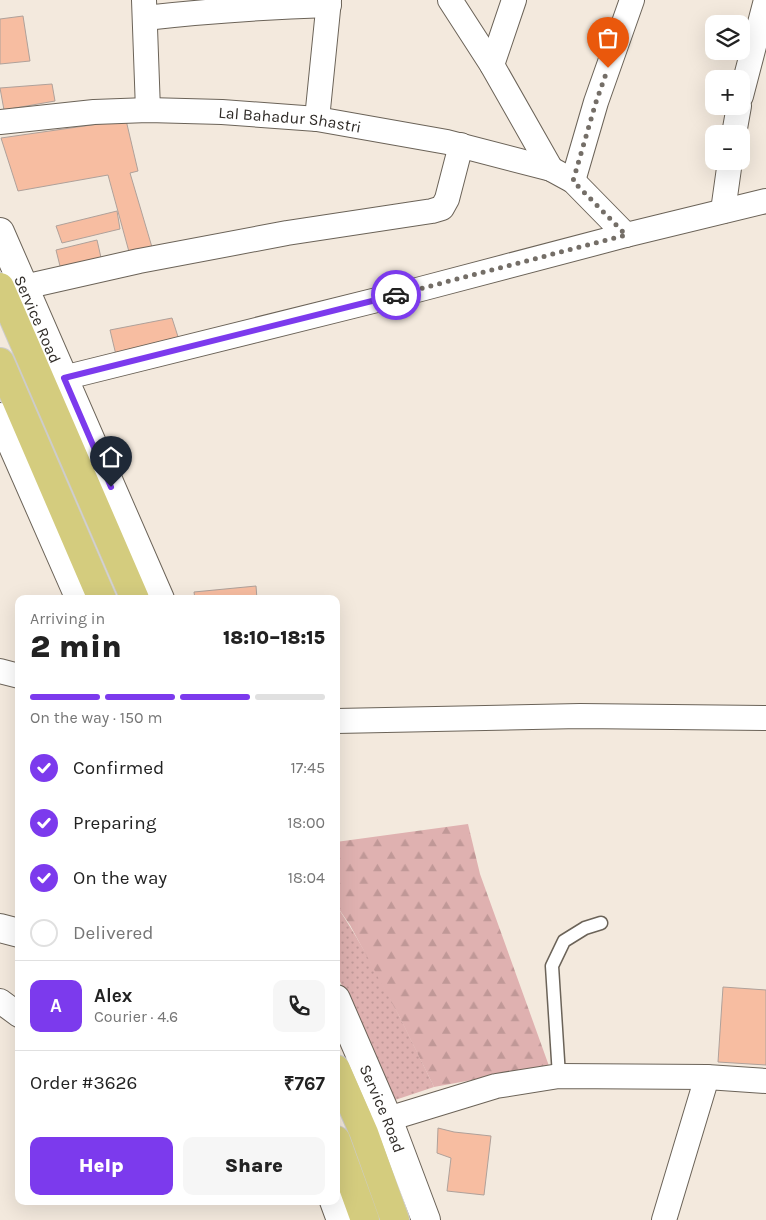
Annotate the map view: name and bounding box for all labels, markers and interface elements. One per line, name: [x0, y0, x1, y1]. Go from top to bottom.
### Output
map controls: [705, 15, 750, 170]
button: layers: [705, 15, 750, 60]
pin: [587, 17, 629, 68]
icon: bag: [594, 24, 622, 52]
button: +: [705, 70, 750, 115]
street label: Lal Bahadur Shastri: [218, 102, 363, 136]
button: −: [705, 125, 750, 170]
courier: [371, 270, 421, 320]
street label: Service Road: [11, 272, 65, 366]
icon: car: [382, 281, 410, 309]
pin: [90, 436, 132, 487]
icon: home: [97, 443, 125, 471]
text: Arriving in: [30, 609, 105, 628]
text: 18:10–18:15: [223, 627, 325, 649]
text: 2 min: [30, 628, 122, 665]
text: On the way · 150 m: [30, 708, 162, 727]
icon: check: [30, 754, 58, 782]
text: Confirmed: [73, 757, 164, 779]
text: 17:45: [291, 758, 325, 777]
icon: check: [30, 809, 58, 837]
text: Preparing: [73, 812, 156, 834]
text: 18:00: [287, 813, 325, 832]
icon: check: [30, 864, 58, 892]
text: On the way: [73, 867, 167, 889]
text: 18:04: [288, 868, 325, 887]
text: Delivered: [73, 922, 153, 944]
button: phone: [273, 980, 325, 1032]
text: Alex: [94, 985, 132, 1007]
text: A: [50, 995, 62, 1017]
text: Courier · 4.6: [94, 1007, 178, 1026]
street label: Service Road: [356, 1061, 409, 1155]
text: Order #3626: [30, 1072, 137, 1094]
text: ₹767: [284, 1073, 325, 1095]
button: Help: [30, 1137, 173, 1195]
button: Share: [183, 1137, 325, 1195]

